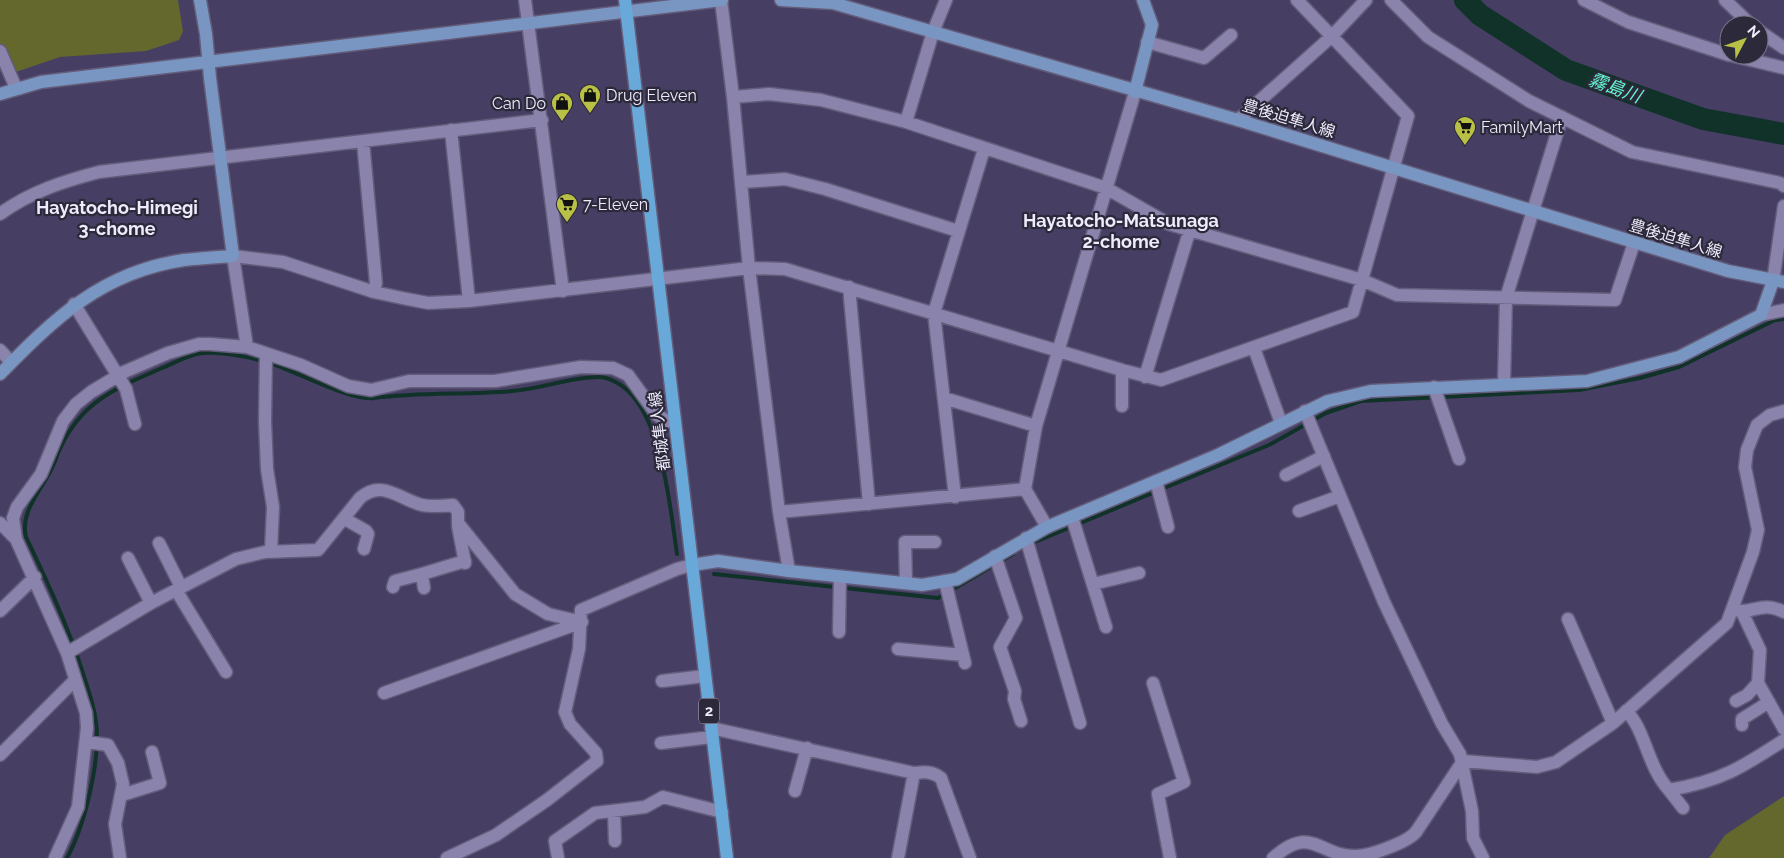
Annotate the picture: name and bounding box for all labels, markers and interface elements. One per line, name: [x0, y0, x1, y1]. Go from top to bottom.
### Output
north arrow: [1719, 15, 1769, 65]
text: N: [1744, 22, 1763, 41]
water label: 霧島川: [1586, 68, 1646, 107]
shop icon: Drug Eleven: [578, 83, 602, 114]
place label: Drug Eleven: [606, 86, 697, 105]
shop icon: Can Do: [550, 91, 574, 122]
place label: Can Do: [492, 94, 546, 113]
street label: 豊後迫隼人線: [1240, 95, 1338, 142]
supermarket icon: FamilyMart: [1453, 115, 1477, 146]
place label: FamilyMart: [1481, 118, 1563, 137]
supermarket icon: 7-Eleven: [555, 192, 579, 223]
place label: 7-Eleven: [583, 195, 648, 214]
district label: Hayatocho-Himegi 3-chome: [36, 197, 198, 239]
district label: Hayatocho-Matsunaga 2-chome: [1023, 210, 1219, 252]
street label: 豊後迫隼人線: [1627, 215, 1725, 262]
street label: 都城隼人線: [645, 390, 674, 472]
road number: 2: [699, 698, 719, 724]

